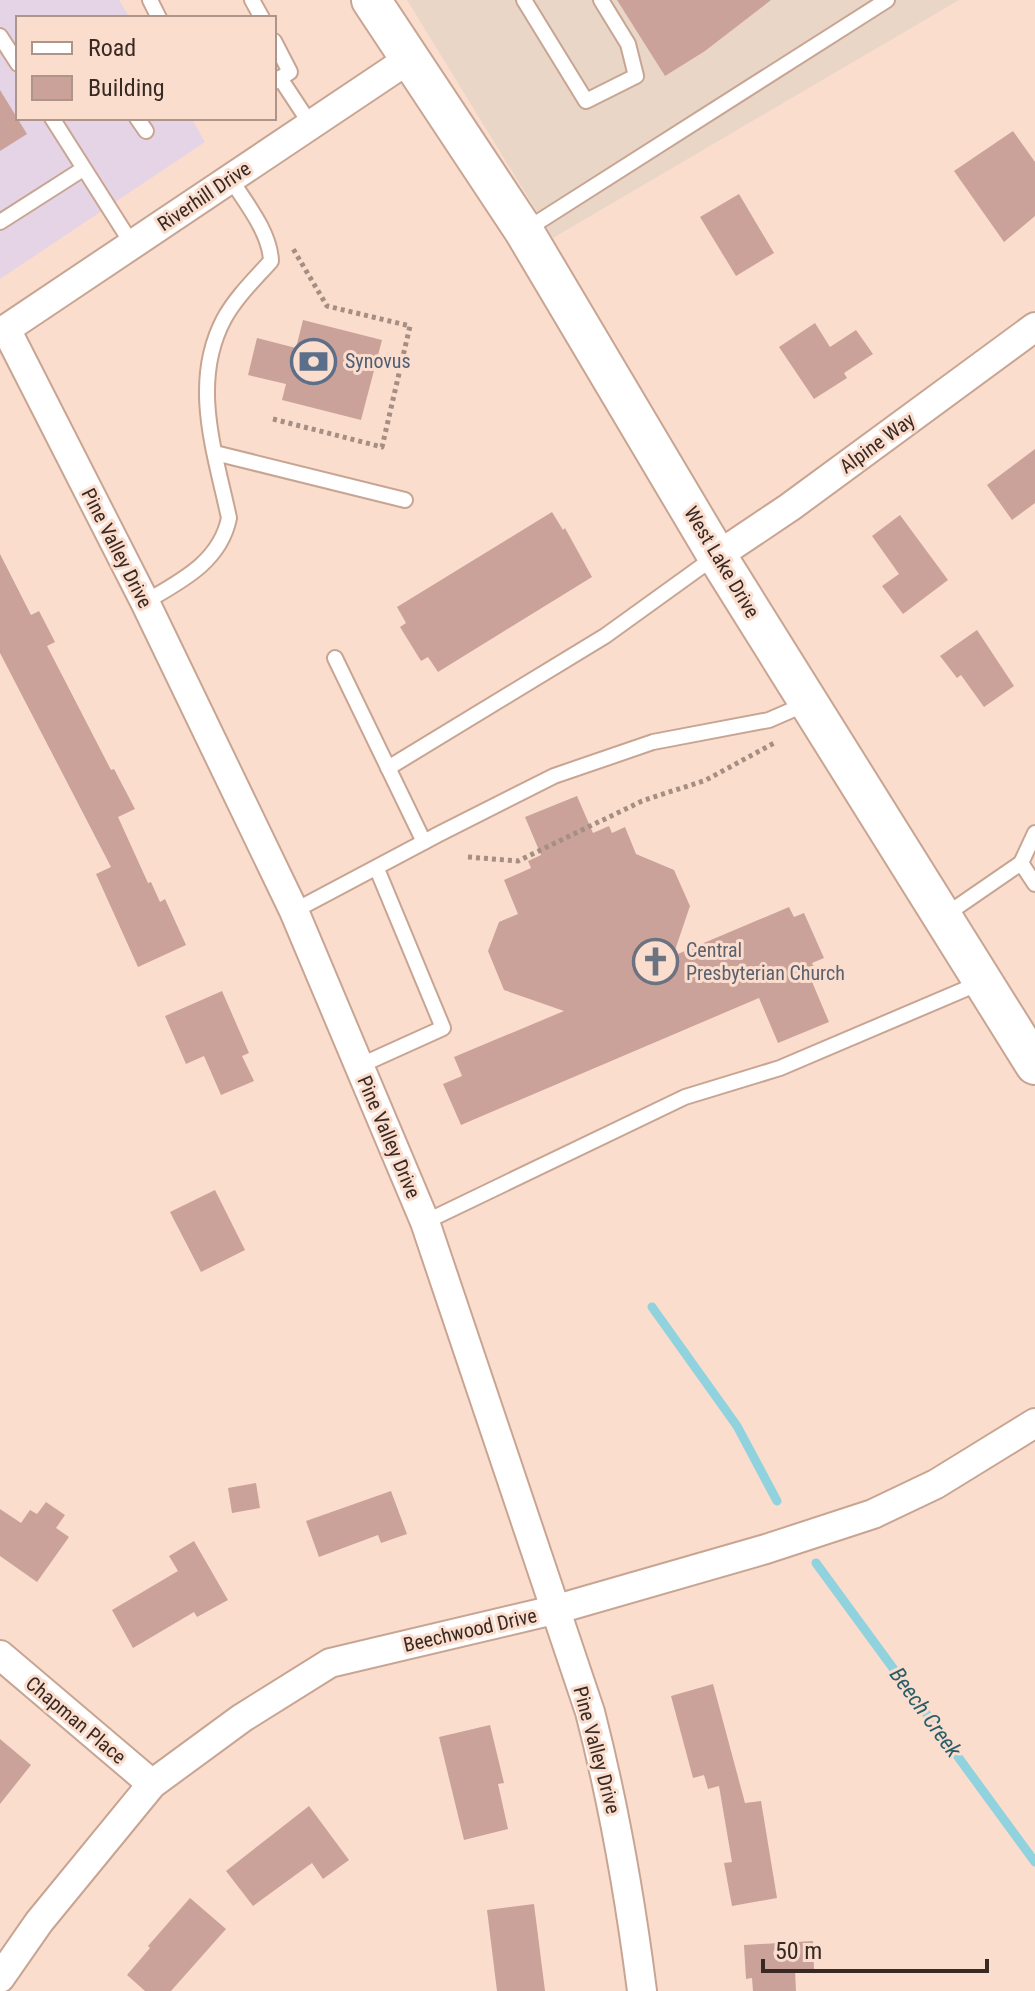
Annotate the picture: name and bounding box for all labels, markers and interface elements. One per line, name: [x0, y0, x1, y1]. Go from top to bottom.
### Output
legend: [16, 16, 276, 120]
text: Road: [88, 34, 136, 62]
text: Building: [88, 74, 165, 102]
street label: Riverhill Drive: [153, 156, 255, 236]
bank icon: Synovus: [290, 337, 338, 385]
place label: Synovus: [345, 349, 411, 373]
street label: Alpine Way: [835, 408, 919, 478]
street label: Pine Valley Drive: [77, 484, 157, 612]
street label: West Lake Drive: [679, 502, 765, 622]
church icon: Central Presbyterian Church: [631, 937, 679, 985]
place label: Central Presbyterian Church: [686, 938, 845, 985]
street label: Pine Valley Drive: [352, 1072, 426, 1202]
street label: Beechwood Drive: [401, 1603, 539, 1657]
water label: Beech Creek: [885, 1663, 967, 1762]
street label: Chapman Place: [21, 1671, 131, 1769]
street label: Pine Valley Drive: [568, 1684, 626, 1816]
scale bar: [763, 1923, 987, 1973]
text: 50 m: [775, 1937, 822, 1965]

